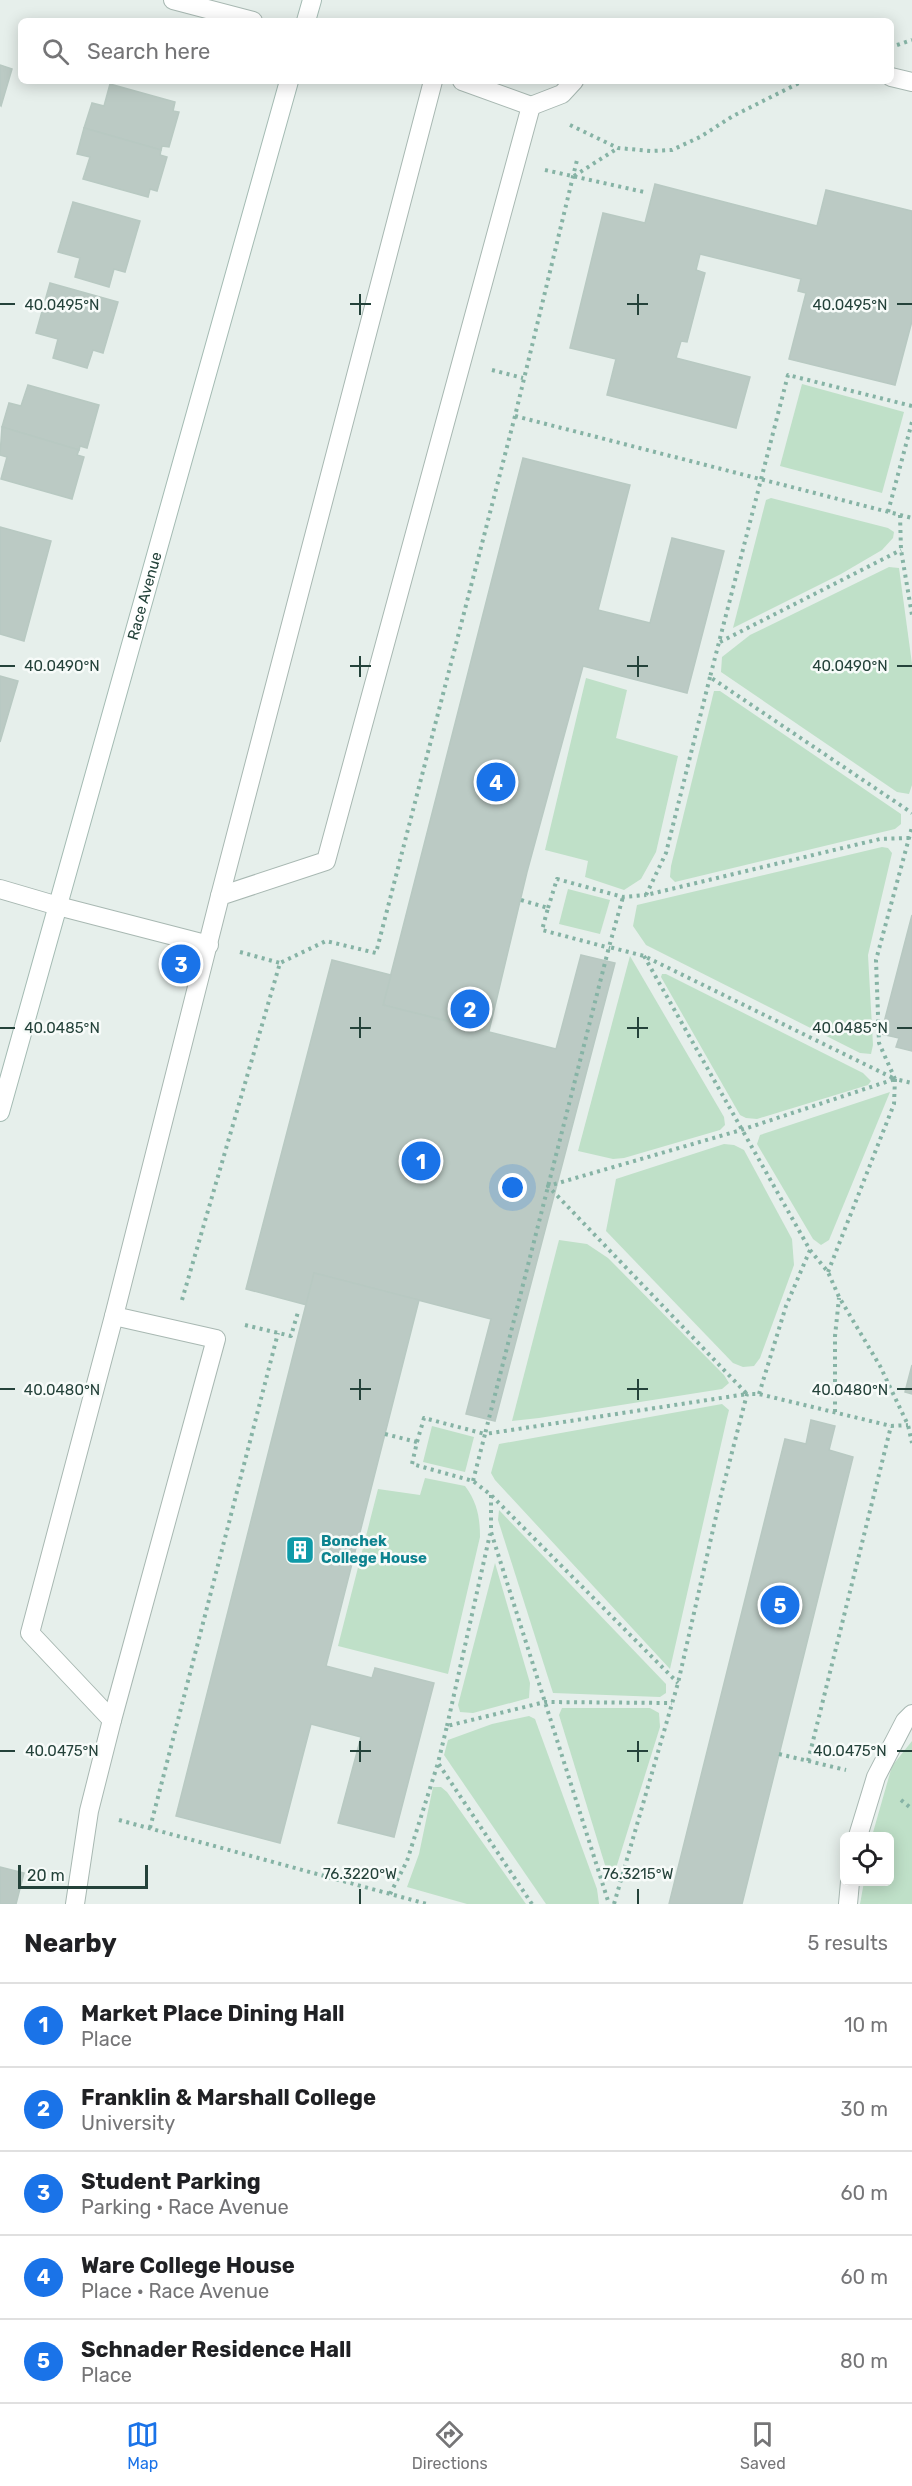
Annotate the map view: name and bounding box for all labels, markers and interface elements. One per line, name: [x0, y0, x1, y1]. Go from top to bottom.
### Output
search box: [18, 18, 894, 84]
icon: search: [39, 35, 72, 68]
text: Search here: [87, 38, 210, 65]
text: 40.0495°N: [25, 296, 99, 314]
text: 40.0495°N: [813, 296, 887, 314]
street label: Race Avenue: [124, 550, 166, 642]
text: 40.0490°N: [24, 657, 100, 675]
text: 40.0490°N: [812, 657, 888, 675]
pin: 4: [476, 760, 516, 804]
pin: 3: [162, 942, 201, 986]
pin: 2: [450, 986, 490, 1032]
text: 40.0485°N: [24, 1019, 100, 1037]
text: 40.0485°N: [812, 1019, 888, 1037]
pin: 1: [402, 1138, 440, 1184]
your location: [498, 1173, 527, 1202]
text: 40.0480°N: [24, 1381, 100, 1399]
text: 40.0480°N: [812, 1381, 888, 1399]
place label: Bonchek College House: [321, 1532, 427, 1567]
building icon: Bonchek College House: [284, 1534, 316, 1566]
pin: 5: [760, 1582, 800, 1628]
text: 40.0475°N: [25, 1742, 99, 1760]
text: 40.0475°N: [813, 1742, 887, 1760]
map controls: [840, 1832, 894, 1886]
button: locate: [840, 1832, 894, 1886]
scale bar: [18, 1862, 148, 1890]
text: 76.3220°W: [323, 1865, 397, 1883]
text: 76.3215°W: [602, 1865, 674, 1883]
text: 20 m: [27, 1866, 65, 1885]
text: Nearby: [24, 1928, 117, 1959]
text: 5 results: [807, 1931, 888, 1955]
text: Market Place Dining Hall: [81, 2000, 345, 2027]
text: 1: [39, 2013, 48, 2037]
text: 10 m: [844, 2013, 888, 2037]
text: Place: [81, 2027, 132, 2051]
text: Franklin & Marshall College: [81, 2084, 376, 2111]
text: 2: [37, 2097, 50, 2121]
text: 30 m: [841, 2097, 888, 2121]
text: University: [81, 2111, 175, 2135]
text: Student Parking: [81, 2168, 261, 2195]
text: 3: [37, 2181, 50, 2205]
text: 60 m: [841, 2181, 888, 2205]
text: Parking · Race Avenue: [81, 2195, 289, 2219]
text: Ware College House: [81, 2252, 295, 2279]
text: 4: [37, 2265, 50, 2289]
text: 60 m: [841, 2265, 888, 2289]
text: Place · Race Avenue: [81, 2279, 269, 2303]
text: Schnader Residence Hall: [81, 2336, 352, 2363]
text: 5: [37, 2349, 50, 2373]
text: 80 m: [840, 2349, 888, 2373]
text: Place: [81, 2363, 132, 2387]
tab: Map: [126, 2418, 159, 2473]
tab: Directions: [412, 2418, 488, 2473]
tab: Saved: [740, 2418, 786, 2473]

